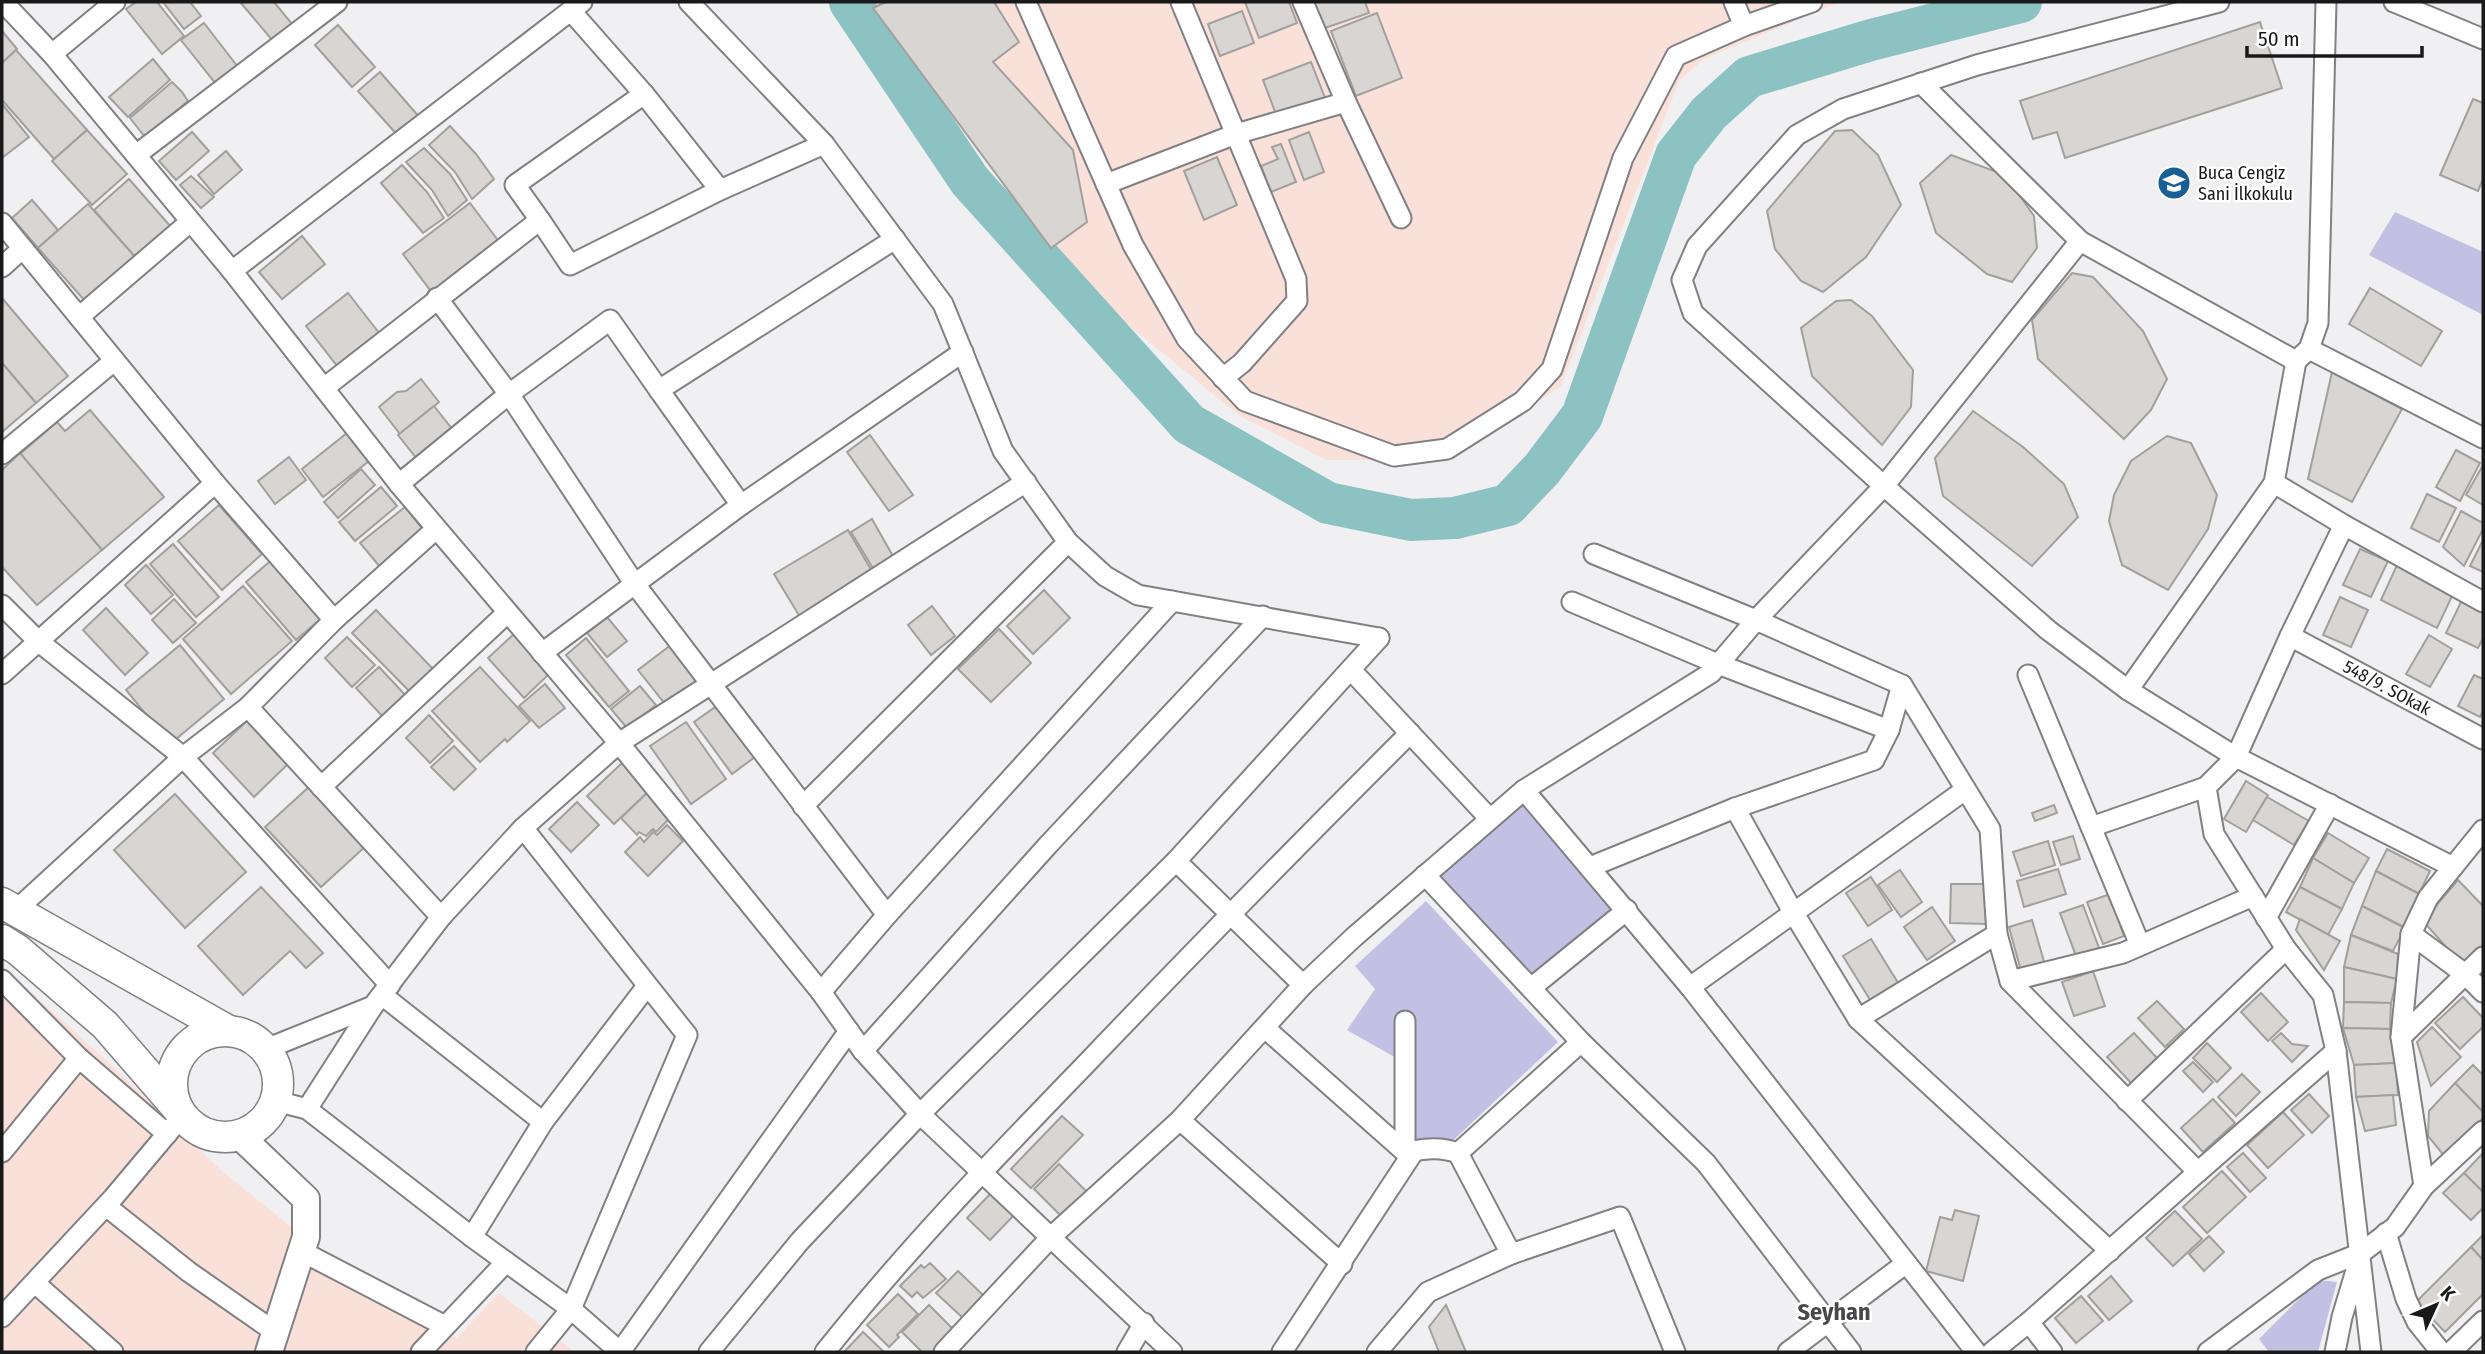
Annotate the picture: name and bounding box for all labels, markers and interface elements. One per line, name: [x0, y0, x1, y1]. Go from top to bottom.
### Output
scale bar: [2247, 14, 2422, 58]
text: 50 m: [2258, 26, 2300, 52]
place label: Buca Cengiz Sani İlkokulu: [2198, 162, 2293, 205]
school or university icon: Buca Cengiz Sani İlkokulu: [2155, 164, 2193, 202]
street label: 548/9. SOkak: [2339, 655, 2435, 720]
north arrow: [2401, 1270, 2471, 1340]
text: K: [2436, 1282, 2461, 1306]
district label: Seyhan: [1798, 1298, 1870, 1326]

